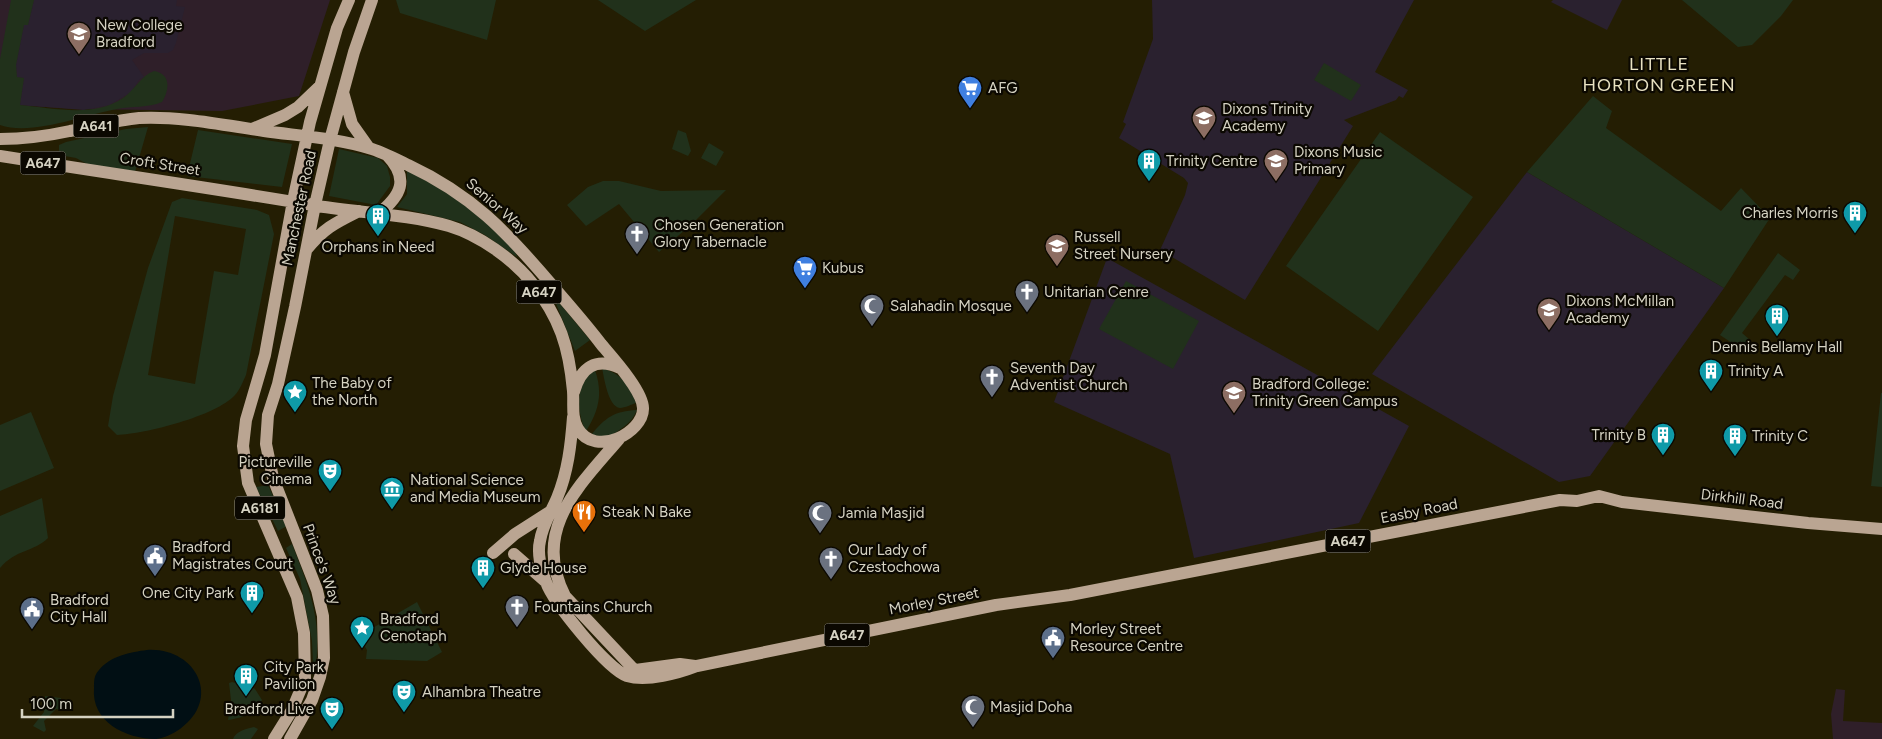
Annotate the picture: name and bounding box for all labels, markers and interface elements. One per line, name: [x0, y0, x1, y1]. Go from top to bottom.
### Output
place label: New College Bradford: [96, 16, 182, 51]
school or university icon: New College Bradford: [66, 21, 92, 55]
district label: LITTLE HORTON GREEN: [1582, 53, 1736, 96]
supermarket icon: AFG: [957, 75, 983, 109]
place label: AFG: [988, 79, 1018, 97]
place label: Dixons Trinity Academy: [1222, 100, 1312, 135]
school or university icon: Dixons Trinity Academy: [1191, 105, 1217, 139]
road number: A641: [74, 114, 118, 138]
place label: Dixons Music Primary: [1294, 143, 1382, 178]
building icon: Trinity Centre: [1136, 148, 1162, 182]
school or university icon: Dixons Music Primary: [1263, 148, 1289, 182]
street label: Croft Street: [118, 149, 202, 179]
street label: Manchester Road: [278, 149, 320, 267]
road number: A647: [20, 152, 66, 174]
place label: Trinity Centre: [1166, 152, 1258, 170]
street label: Senior Way: [462, 174, 532, 238]
building icon: Charles Morris: [1842, 200, 1868, 234]
building icon: Orphans in Need: [365, 203, 391, 237]
place label: Charles Morris: [1742, 204, 1838, 222]
place label: Chosen Generation Glory Tabernacle: [654, 216, 784, 251]
church icon: Chosen Generation Glory Tabernacle: [624, 221, 650, 255]
place label: Russell Street Nursery: [1074, 228, 1173, 263]
school or university icon: Russell Street Nursery: [1044, 233, 1070, 267]
place label: Orphans in Need: [322, 238, 435, 256]
supermarket icon: Kubus: [792, 255, 818, 289]
place label: Kubus: [822, 259, 864, 277]
church icon: Unitarian Cenre: [1014, 279, 1040, 313]
road number: A647: [516, 280, 562, 304]
place label: Unitarian Cenre: [1044, 283, 1149, 301]
place label: Dixons McMillan Academy: [1566, 292, 1674, 327]
mosque icon: Salahadin Mosque: [859, 293, 885, 327]
place label: Salahadin Mosque: [890, 297, 1012, 315]
school or university icon: Dixons McMillan Academy: [1536, 297, 1562, 331]
building icon: Dennis Bellamy Hall: [1764, 303, 1790, 337]
place label: Dennis Bellamy Hall: [1712, 338, 1842, 356]
building icon: Trinity A: [1698, 358, 1724, 392]
place label: Seventh Day Adventist Church: [1010, 359, 1128, 394]
place label: Trinity A: [1728, 362, 1783, 380]
church icon: Seventh Day Adventist Church: [979, 364, 1005, 398]
place label: The Baby of the North: [312, 374, 392, 409]
place label: Bradford College: Trinity Green Campus: [1252, 375, 1398, 410]
place icon: The Baby of the North: [282, 379, 308, 413]
school or university icon: Bradford College: Trinity Green Campus: [1221, 380, 1247, 414]
building icon: Trinity B: [1650, 422, 1676, 456]
building icon: Trinity C: [1722, 423, 1748, 457]
place label: Trinity B: [1592, 426, 1646, 444]
place label: Trinity C: [1752, 427, 1808, 445]
place label: Pictureville Cinema: [239, 453, 312, 488]
theatre icon: Pictureville Cinema: [317, 458, 343, 492]
place label: National Science and Media Museum: [410, 471, 540, 506]
museum icon: National Science and Media Museum: [379, 476, 405, 510]
street label: Dirkhill Road: [1700, 485, 1784, 513]
street label: Easby Road: [1379, 495, 1459, 527]
road number: A6181: [235, 496, 285, 520]
restaurant icon: Steak N Bake: [571, 499, 597, 533]
mosque icon: Jamia Masjid: [807, 500, 833, 534]
place label: Steak N Bake: [602, 503, 691, 521]
place label: Jamia Masjid: [838, 504, 925, 522]
street label: Prince's Way: [299, 521, 345, 607]
road number: A647: [1326, 530, 1370, 552]
place label: Bradford Magistrates Court: [172, 538, 293, 573]
place label: Our Lady of Czestochowa: [848, 541, 940, 576]
public building icon: Bradford Magistrates Court: [142, 543, 168, 577]
church icon: Our Lady of Czestochowa: [818, 546, 844, 580]
building icon: Glyde House: [470, 555, 496, 589]
place label: Glyde House: [500, 559, 587, 577]
building icon: One City Park: [239, 580, 265, 614]
street label: Morley Street: [887, 583, 981, 619]
place label: One City Park: [142, 584, 235, 602]
place label: Bradford City Hall: [50, 591, 109, 626]
church icon: Fountains Church: [504, 594, 530, 628]
public building icon: Bradford City Hall: [19, 596, 45, 630]
place label: Fountains Church: [534, 598, 652, 616]
place label: Bradford Cenotaph: [380, 610, 447, 645]
place icon: Bradford Cenotaph: [349, 615, 375, 649]
place label: Morley Street Resource Centre: [1070, 620, 1183, 655]
road number: A647: [824, 624, 870, 646]
public building icon: Morley Street Resource Centre: [1040, 625, 1066, 659]
place label: City Park Pavilion: [264, 658, 325, 693]
building icon: City Park Pavilion: [233, 663, 259, 697]
theatre icon: Alhambra Theatre: [391, 679, 417, 713]
place label: Alhambra Theatre: [422, 683, 541, 701]
scale bar: [22, 686, 174, 718]
mosque icon: Masjid Doha: [960, 694, 986, 728]
text: 100 m: [30, 695, 72, 713]
theatre icon: Bradford Live: [319, 696, 345, 730]
place label: Masjid Doha: [990, 698, 1072, 716]
place label: Bradford Live: [224, 700, 314, 718]

